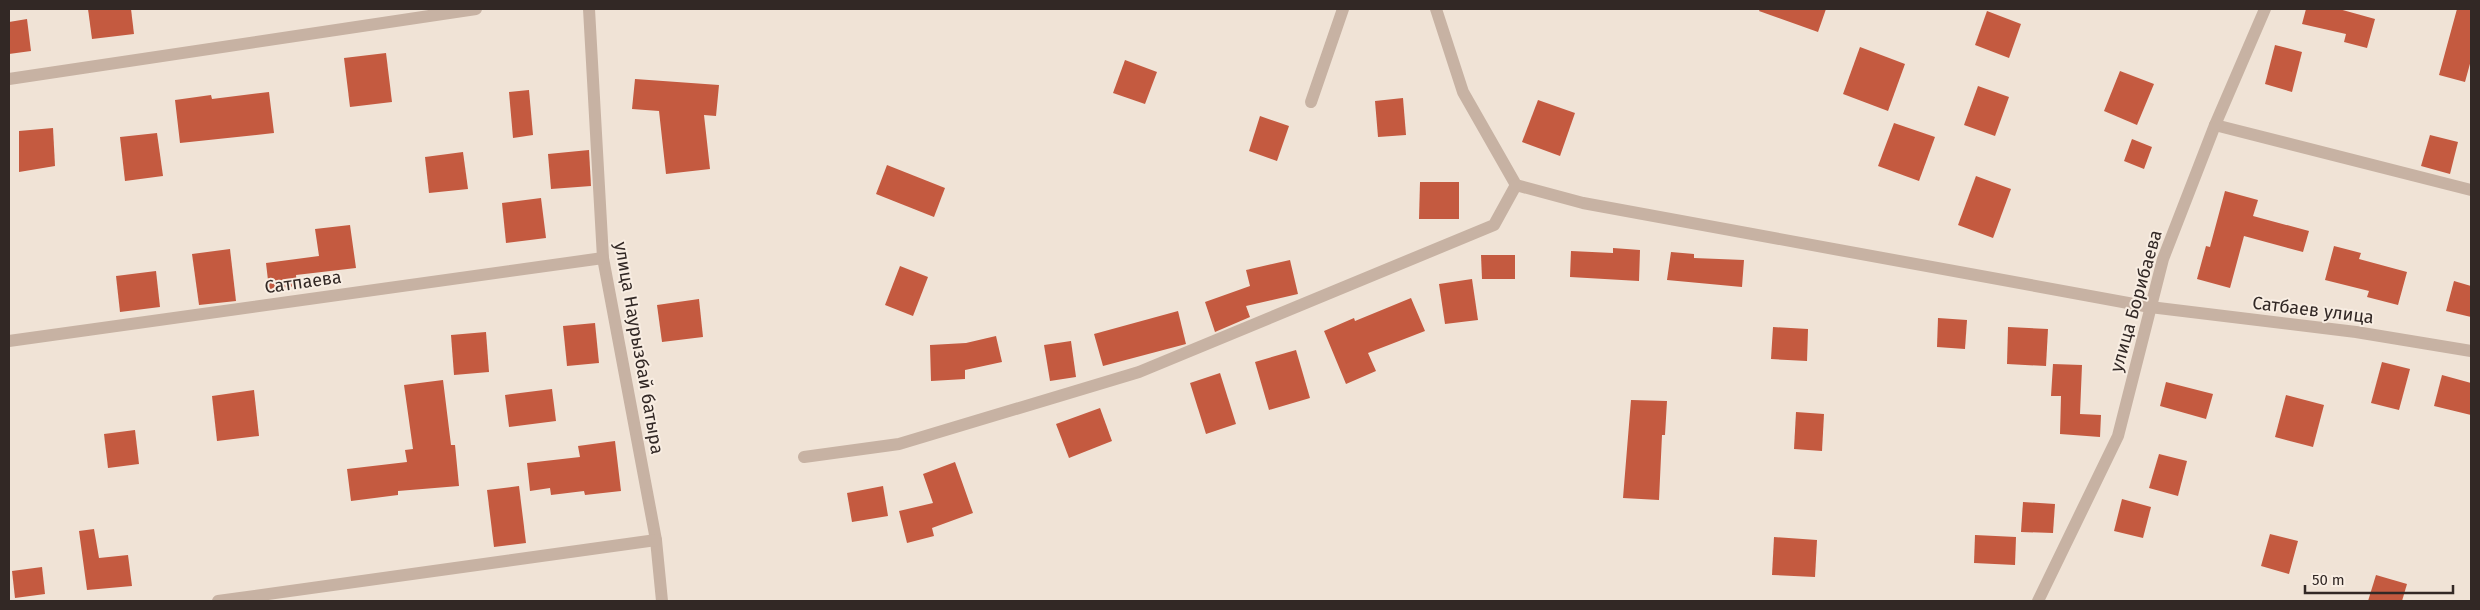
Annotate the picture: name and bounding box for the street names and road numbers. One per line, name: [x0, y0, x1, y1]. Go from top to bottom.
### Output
street label: улица Борибаева: [2105, 227, 2167, 375]
street label: улица Наурызбай батыра: [609, 240, 669, 456]
street label: Сатпаева: [263, 266, 343, 298]
street label: Сатбаев улица: [2251, 292, 2375, 328]

